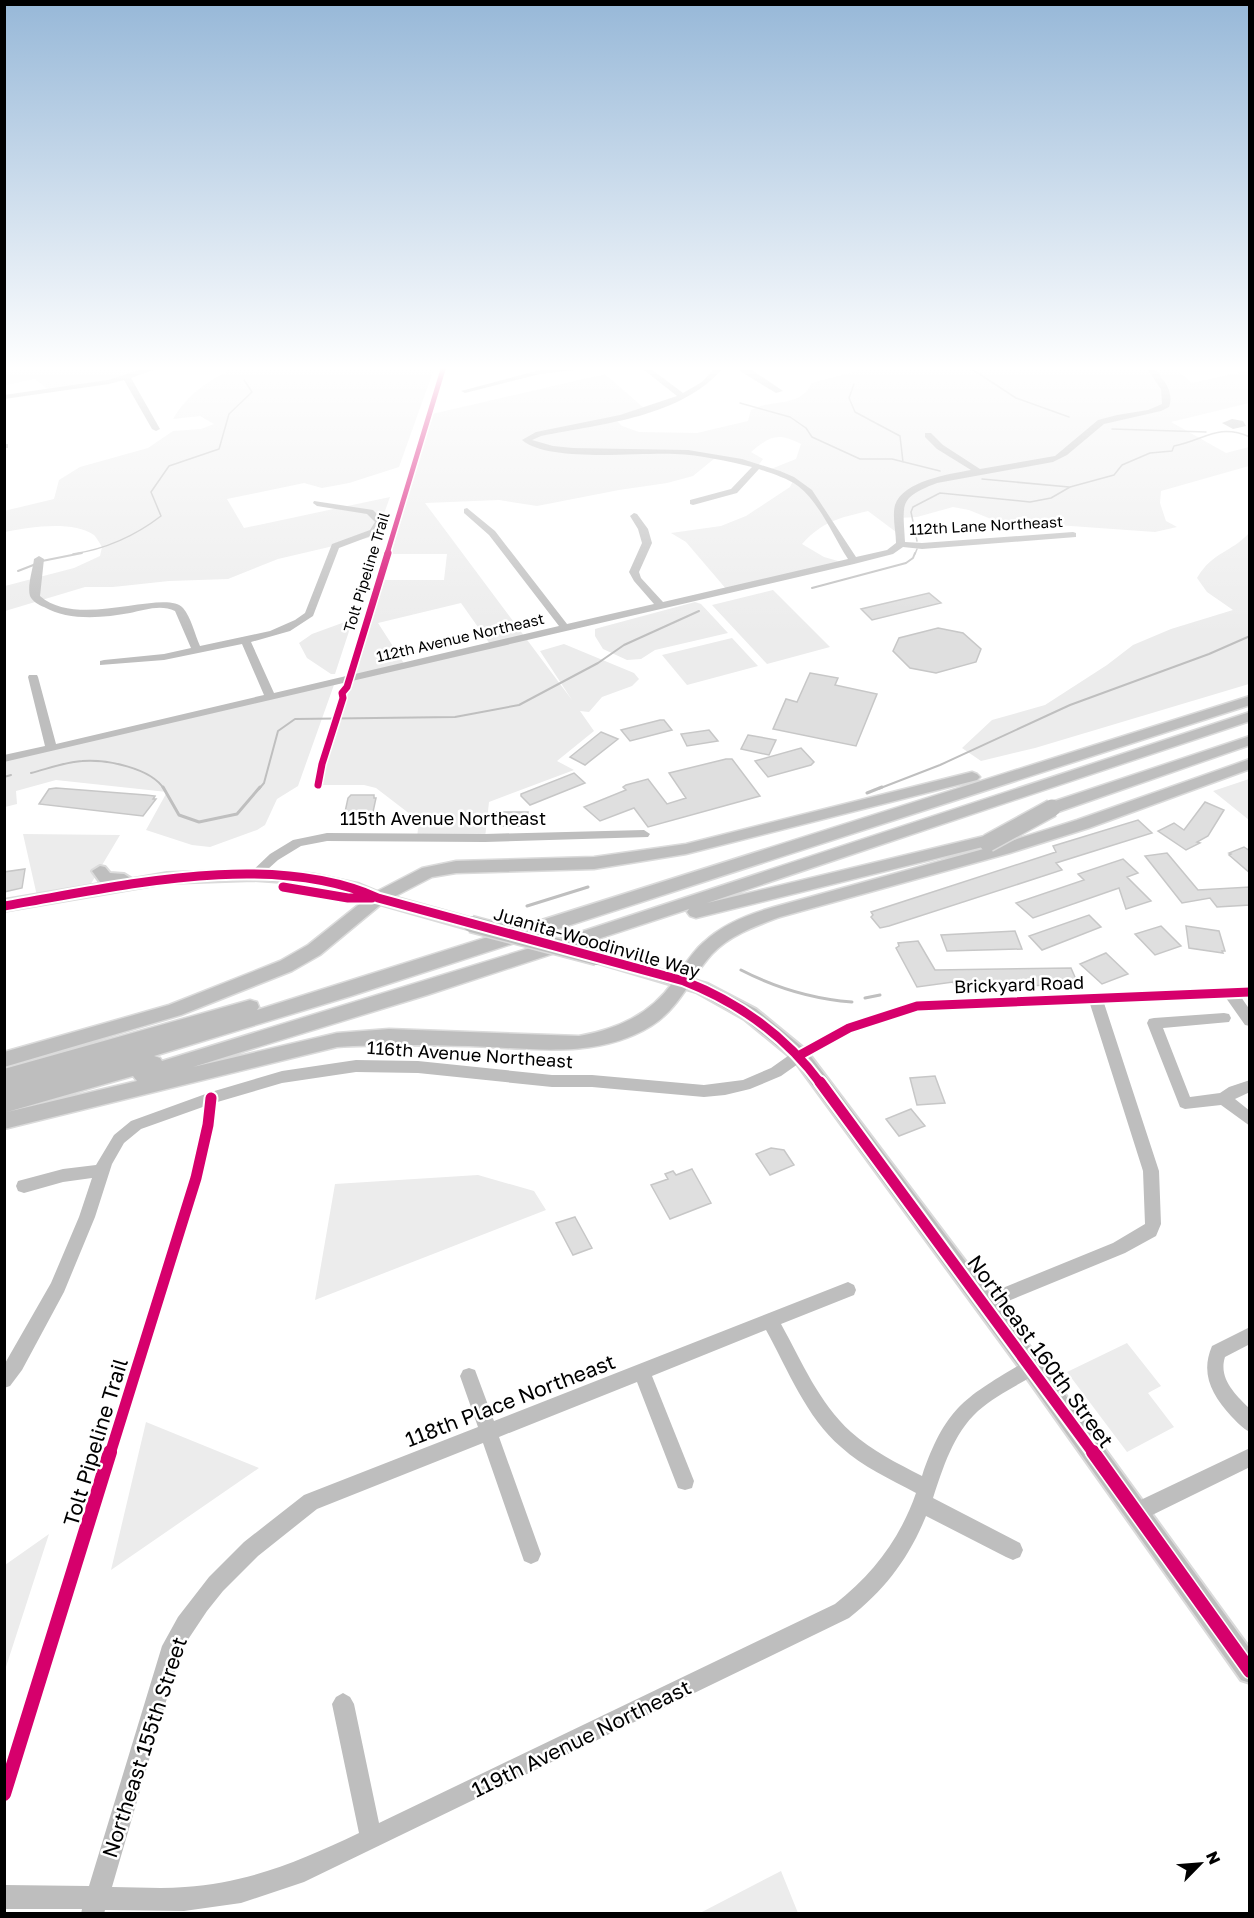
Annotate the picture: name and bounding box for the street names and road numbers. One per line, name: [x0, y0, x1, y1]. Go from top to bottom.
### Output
street label: Tolt Pipeline Trail: [339, 510, 393, 634]
street label: 112th Lane Northeast: [909, 512, 1063, 538]
street label: 112th Avenue Northeast: [374, 609, 546, 665]
street label: 115th Avenue Northeast: [340, 807, 546, 829]
street label: Juanita-Woodinville Way: [491, 902, 703, 982]
street label: Brickyard Road: [954, 971, 1084, 997]
street label: 116th Avenue Northeast: [366, 1036, 574, 1072]
street label: Northeast 160th Street: [962, 1250, 1120, 1452]
street label: 118th Place Northeast: [401, 1348, 619, 1452]
street label: Tolt Pipeline Trail: [57, 1355, 133, 1529]
street label: Northeast 155th Street: [96, 1633, 192, 1861]
street label: 119th Avenue Northeast: [467, 1673, 695, 1803]

